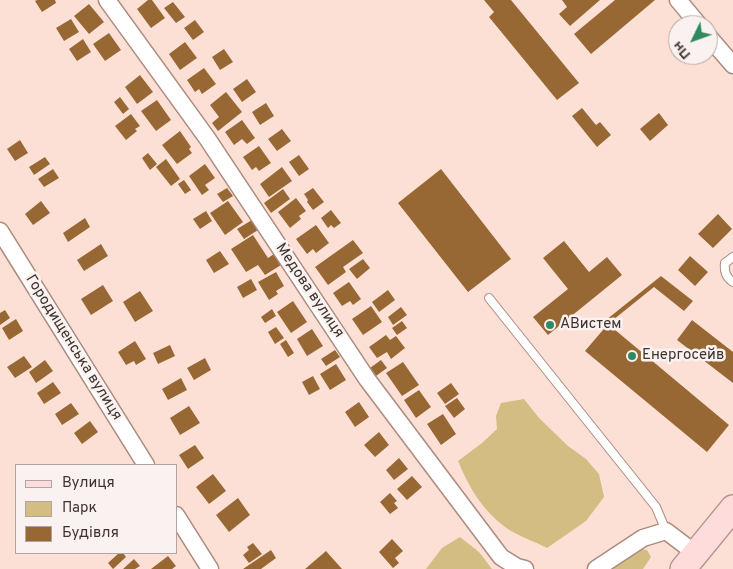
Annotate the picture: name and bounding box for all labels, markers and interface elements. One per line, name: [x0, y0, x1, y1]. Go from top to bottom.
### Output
north arrow: [668, 15, 718, 65]
text: Пн: [670, 37, 695, 62]
street label: Медова вулиця: [271, 240, 347, 342]
street label: Городищенська вулиця: [21, 272, 125, 424]
place label: АВистем: [560, 316, 621, 334]
marker: АВистем: [544, 319, 556, 331]
place label: Енергосейв: [642, 347, 724, 365]
marker: Енергосейв: [626, 350, 638, 362]
legend: [15, 464, 178, 554]
text: Вулиця: [62, 474, 115, 493]
text: Парк: [62, 499, 97, 518]
text: Будівля: [62, 524, 119, 543]

